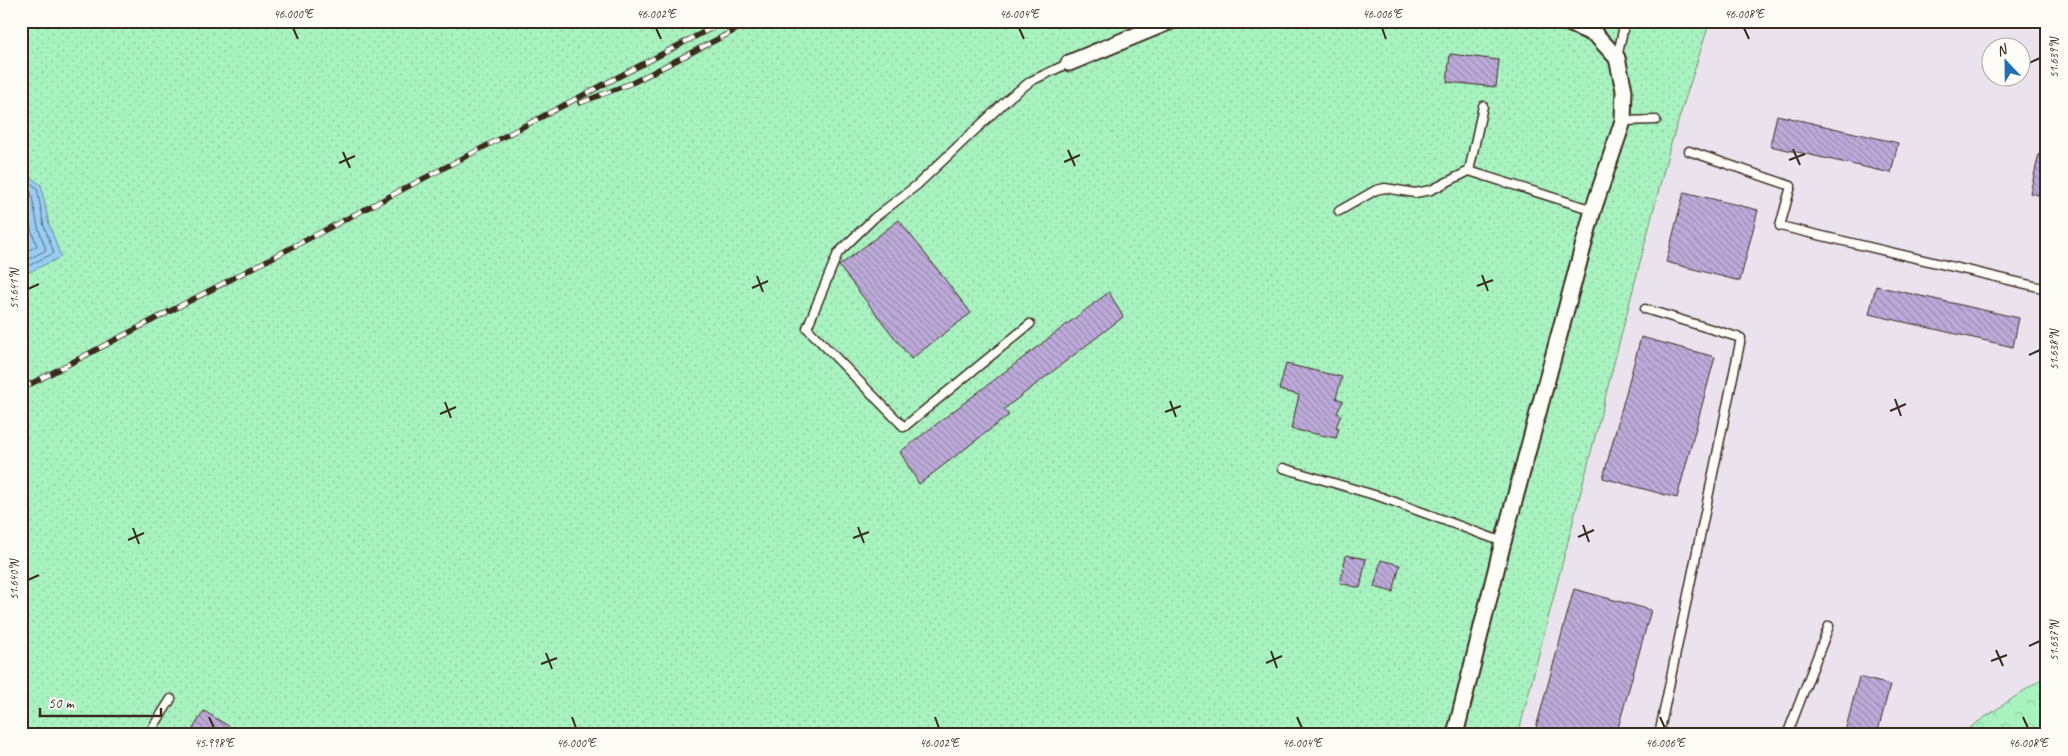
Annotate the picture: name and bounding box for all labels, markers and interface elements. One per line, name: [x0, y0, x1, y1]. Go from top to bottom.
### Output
text: 46.000°E: [273, 6, 314, 22]
text: 46.002°E: [636, 6, 677, 22]
text: 46.004°E: [999, 6, 1040, 22]
text: 46.006°E: [1362, 6, 1403, 22]
text: 46.008°E: [1724, 6, 1765, 22]
text: 51.639°N: [2046, 36, 2062, 78]
north arrow: [1980, 38, 2030, 88]
text: N: [1994, 40, 2011, 60]
text: 51.641°N: [6, 267, 22, 309]
text: 51.638°N: [2046, 328, 2062, 370]
text: 51.640°N: [6, 558, 22, 600]
text: 51.637°N: [2046, 619, 2062, 661]
scale bar: [40, 686, 161, 718]
text: 50 m: [48, 694, 75, 713]
text: 45.998°E: [194, 735, 235, 751]
text: 46.000°E: [556, 735, 597, 751]
text: 46.002°E: [919, 735, 960, 751]
text: 46.004°E: [1282, 735, 1323, 751]
text: 46.006°E: [1645, 735, 1686, 751]
text: 46.008°E: [2008, 735, 2049, 751]

